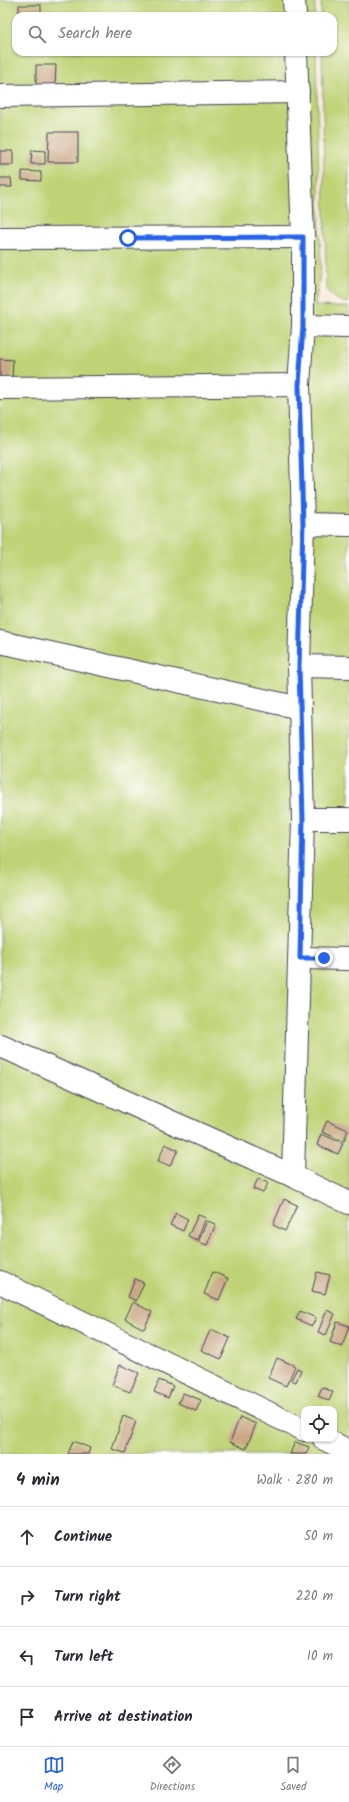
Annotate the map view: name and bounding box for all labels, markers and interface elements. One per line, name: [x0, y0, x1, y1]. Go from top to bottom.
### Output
search box: [12, 12, 337, 56]
text: Search here: [58, 22, 132, 46]
icon: search: [26, 23, 48, 45]
route start: [119, 229, 137, 247]
route end: [315, 949, 333, 967]
map controls: [301, 1406, 337, 1442]
button: locate: [301, 1406, 337, 1442]
text: 4 min: [16, 1467, 60, 1494]
text: Walk · 280 m: [257, 1470, 333, 1491]
text: Continue: [54, 1525, 112, 1549]
icon: ahead: [16, 1526, 38, 1548]
text: 50 m: [304, 1526, 333, 1547]
text: Turn right: [54, 1585, 121, 1609]
icon: right: [16, 1586, 38, 1608]
text: 220 m: [296, 1586, 333, 1607]
text: Turn left: [54, 1645, 114, 1669]
icon: left: [16, 1646, 38, 1668]
text: 10 m: [307, 1646, 333, 1667]
text: Arrive at destination: [54, 1705, 193, 1729]
icon: arrive: [16, 1706, 38, 1728]
tab: Map: [43, 1754, 65, 1796]
tab: Directions: [150, 1754, 195, 1796]
tab: Saved: [280, 1754, 306, 1796]

